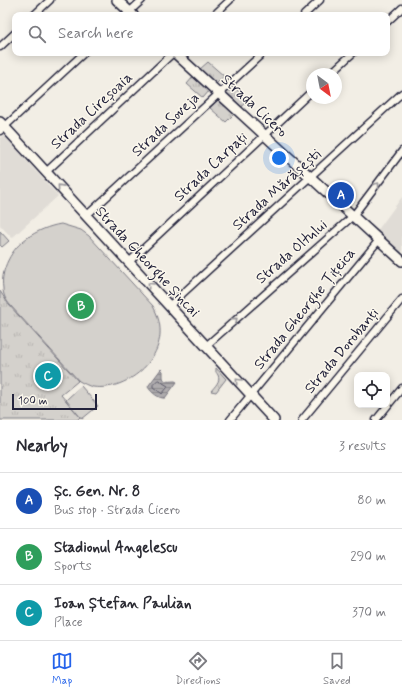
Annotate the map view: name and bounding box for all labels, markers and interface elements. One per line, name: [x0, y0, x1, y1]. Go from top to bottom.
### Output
search box: [12, 12, 390, 56]
icon: search: [26, 23, 48, 45]
text: Search here: [58, 24, 134, 44]
street label: Strada Cireșoaia: [47, 68, 137, 154]
north arrow: [306, 68, 342, 104]
street label: Strada Cicero: [216, 70, 292, 142]
street label: Strada Soveja: [128, 88, 204, 162]
street label: Strada Carpați: [170, 128, 252, 206]
street label: Strada Mărășești: [228, 145, 326, 235]
your location: [269, 148, 289, 168]
pin: A: [328, 180, 354, 210]
one-way arrow: [372, 182, 379, 189]
one-way arrow: [58, 185, 65, 192]
street label: Strada Gheorghe Șincai: [90, 202, 204, 323]
street label: Strada Oltului: [252, 215, 332, 289]
street label: Strada Gheorghe Țițeica: [250, 244, 361, 375]
one-way arrow: [147, 282, 155, 290]
pin: B: [68, 291, 94, 321]
street label: Strada Dorobanți: [300, 304, 384, 398]
one-way arrow: [230, 317, 238, 324]
pin: C: [35, 361, 61, 391]
map controls: [354, 372, 390, 408]
button: locate: [354, 372, 390, 408]
one-way arrow: [236, 378, 243, 386]
scale bar: [12, 392, 97, 411]
text: 100 m: [18, 394, 48, 408]
text: Nearby: [16, 435, 68, 457]
text: 3 results: [339, 438, 386, 455]
text: Șc. Gen. Nr. 8: [54, 482, 140, 502]
text: A: [25, 492, 33, 509]
text: 80 m: [357, 492, 386, 509]
text: Bus stop · Strada Cicero: [54, 502, 180, 519]
text: Stadionul Angelescu: [54, 538, 178, 558]
text: B: [25, 548, 33, 565]
text: 290 m: [350, 548, 386, 565]
text: Sports: [54, 558, 92, 575]
text: Ioan Ștefan Paulian: [54, 594, 191, 614]
text: C: [24, 604, 34, 621]
text: 370 m: [352, 604, 386, 621]
text: Place: [54, 614, 83, 631]
tab: Map: [51, 650, 73, 688]
tab: Directions: [175, 650, 221, 688]
tab: Saved: [323, 650, 351, 688]

